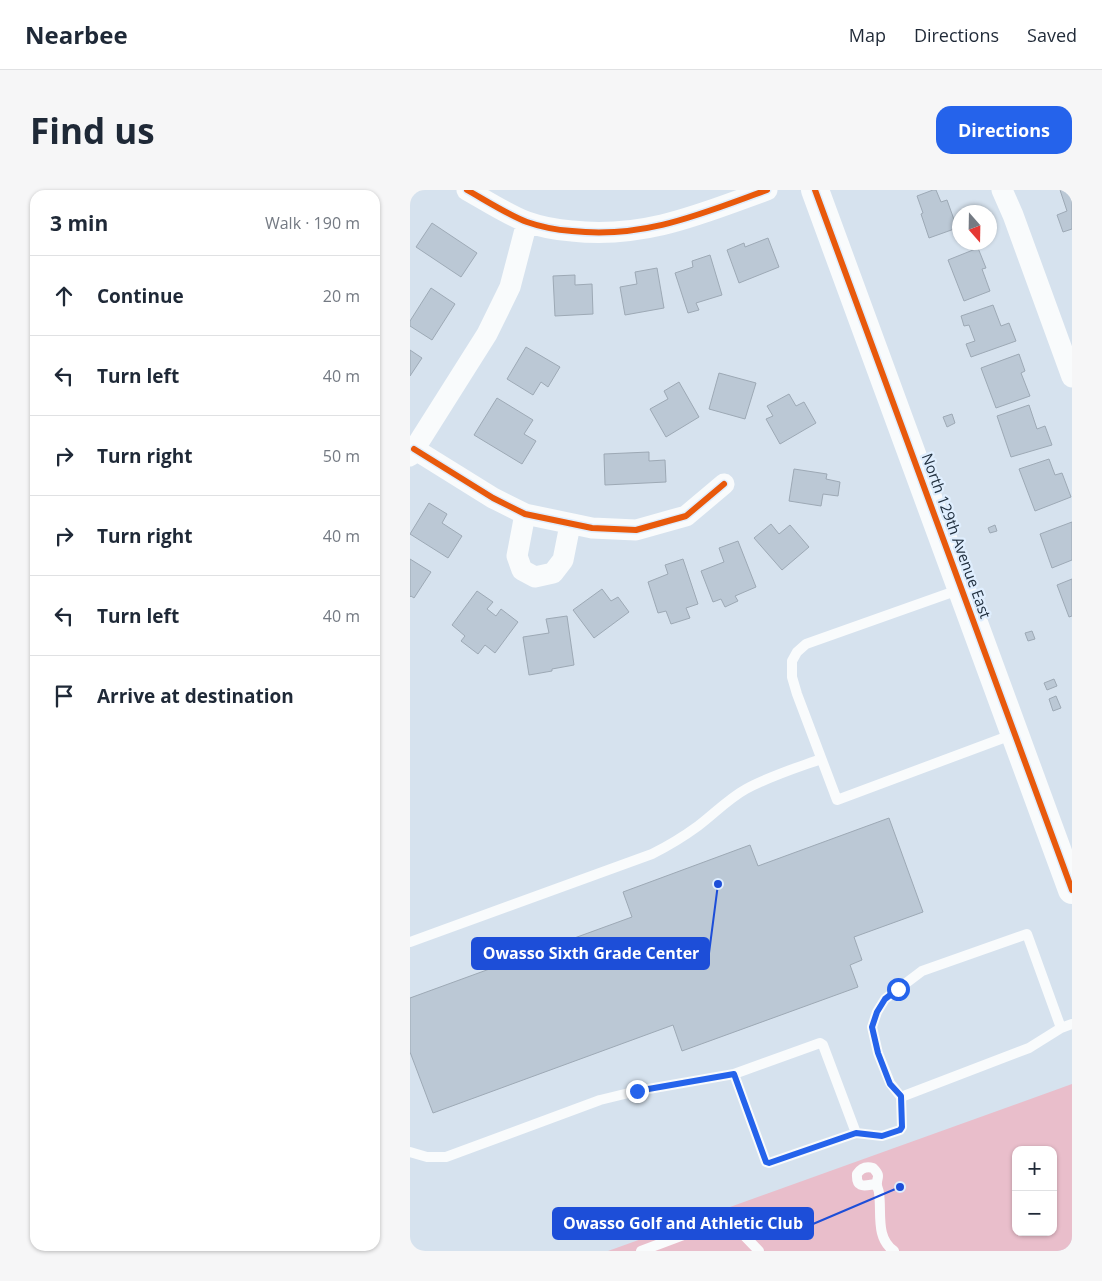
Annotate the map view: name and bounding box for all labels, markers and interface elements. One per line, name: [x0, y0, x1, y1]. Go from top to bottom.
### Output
text: Nearbee: [25, 18, 128, 51]
text: Map: [849, 23, 886, 47]
text: Directions: [914, 23, 999, 47]
text: Saved: [1027, 23, 1077, 47]
button: Directions: [936, 106, 1072, 154]
text: Find us: [30, 107, 155, 154]
north arrow: [952, 205, 997, 250]
text: 3 min: [50, 209, 108, 237]
text: Walk · 190 m: [265, 212, 360, 234]
icon: ahead: [50, 282, 78, 310]
text: Continue: [97, 283, 184, 309]
text: 20 m: [323, 285, 360, 307]
icon: left: [50, 362, 78, 390]
text: Turn left: [97, 363, 179, 389]
text: 40 m: [323, 365, 360, 387]
icon: right: [50, 442, 78, 470]
text: Turn right: [97, 443, 192, 469]
text: 50 m: [323, 445, 360, 467]
street label: North 129th Avenue East: [918, 450, 996, 621]
icon: right: [50, 522, 78, 550]
text: Turn right: [97, 523, 192, 549]
text: 40 m: [323, 525, 360, 547]
icon: left: [50, 602, 78, 630]
text: Turn left: [97, 603, 179, 629]
text: 40 m: [323, 605, 360, 627]
icon: arrive: [50, 682, 78, 710]
text: Arrive at destination: [97, 683, 294, 709]
callout: Owasso Sixth Grade Center: [472, 938, 709, 969]
text: Owasso Sixth Grade Center: [483, 942, 699, 964]
route start: [887, 978, 910, 1001]
route end: [626, 1080, 649, 1103]
map controls: [1012, 1146, 1057, 1236]
button: +: [1012, 1146, 1057, 1191]
button: −: [1012, 1191, 1057, 1236]
callout: Owasso Golf and Athletic Club: [553, 1208, 813, 1239]
text: Owasso Golf and Athletic Club: [563, 1212, 803, 1234]

